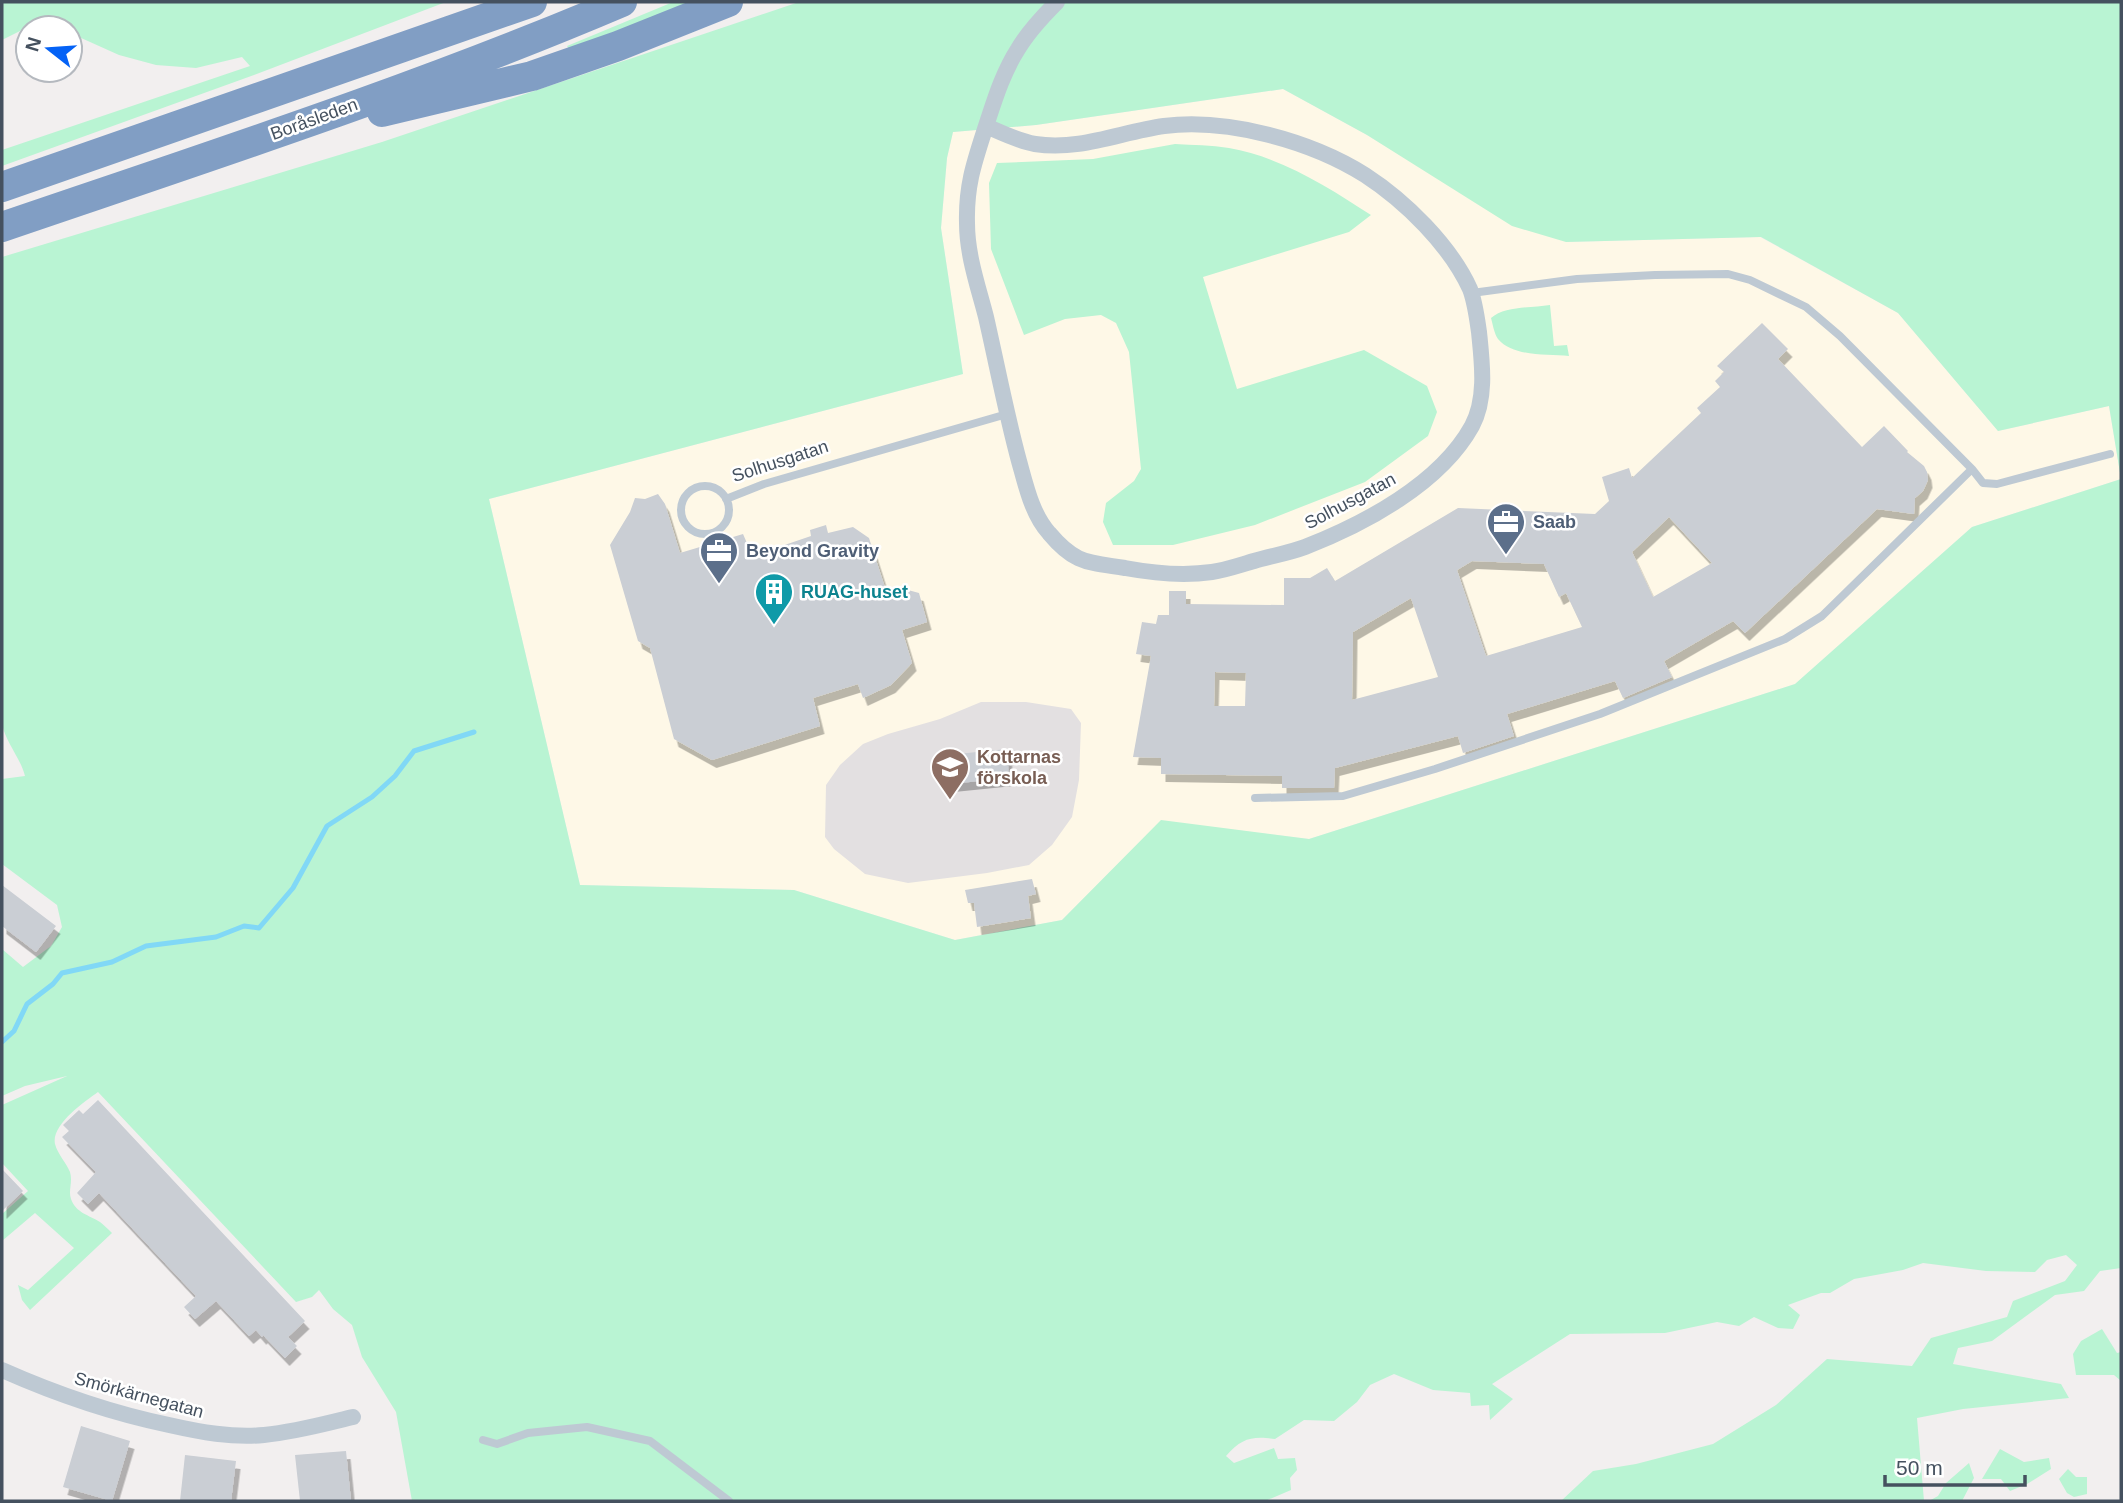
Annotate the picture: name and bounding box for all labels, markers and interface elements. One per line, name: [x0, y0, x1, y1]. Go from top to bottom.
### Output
north arrow: [14, 14, 84, 84]
text: N: [21, 35, 45, 54]
street label: Boråsleden: [268, 94, 360, 144]
street label: Solhusgatan: [729, 436, 831, 486]
street label: Solhusgatan: [1301, 469, 1399, 533]
office icon: Saab: [1485, 501, 1527, 556]
place label: Saab: [1533, 512, 1576, 532]
office icon: Beyond Gravity: [698, 530, 740, 585]
place label: Beyond Gravity: [746, 541, 879, 561]
building icon: RUAG-huset: [753, 571, 795, 626]
place label: RUAG-huset: [801, 582, 908, 602]
school or university icon: Kottarnas förskola: [929, 746, 971, 801]
place label: Kottarnas förskola: [977, 747, 1061, 788]
street label: Smörkärnegatan: [72, 1368, 206, 1422]
scale bar: [1885, 1444, 2025, 1488]
text: 50 m: [1896, 1456, 1943, 1479]

